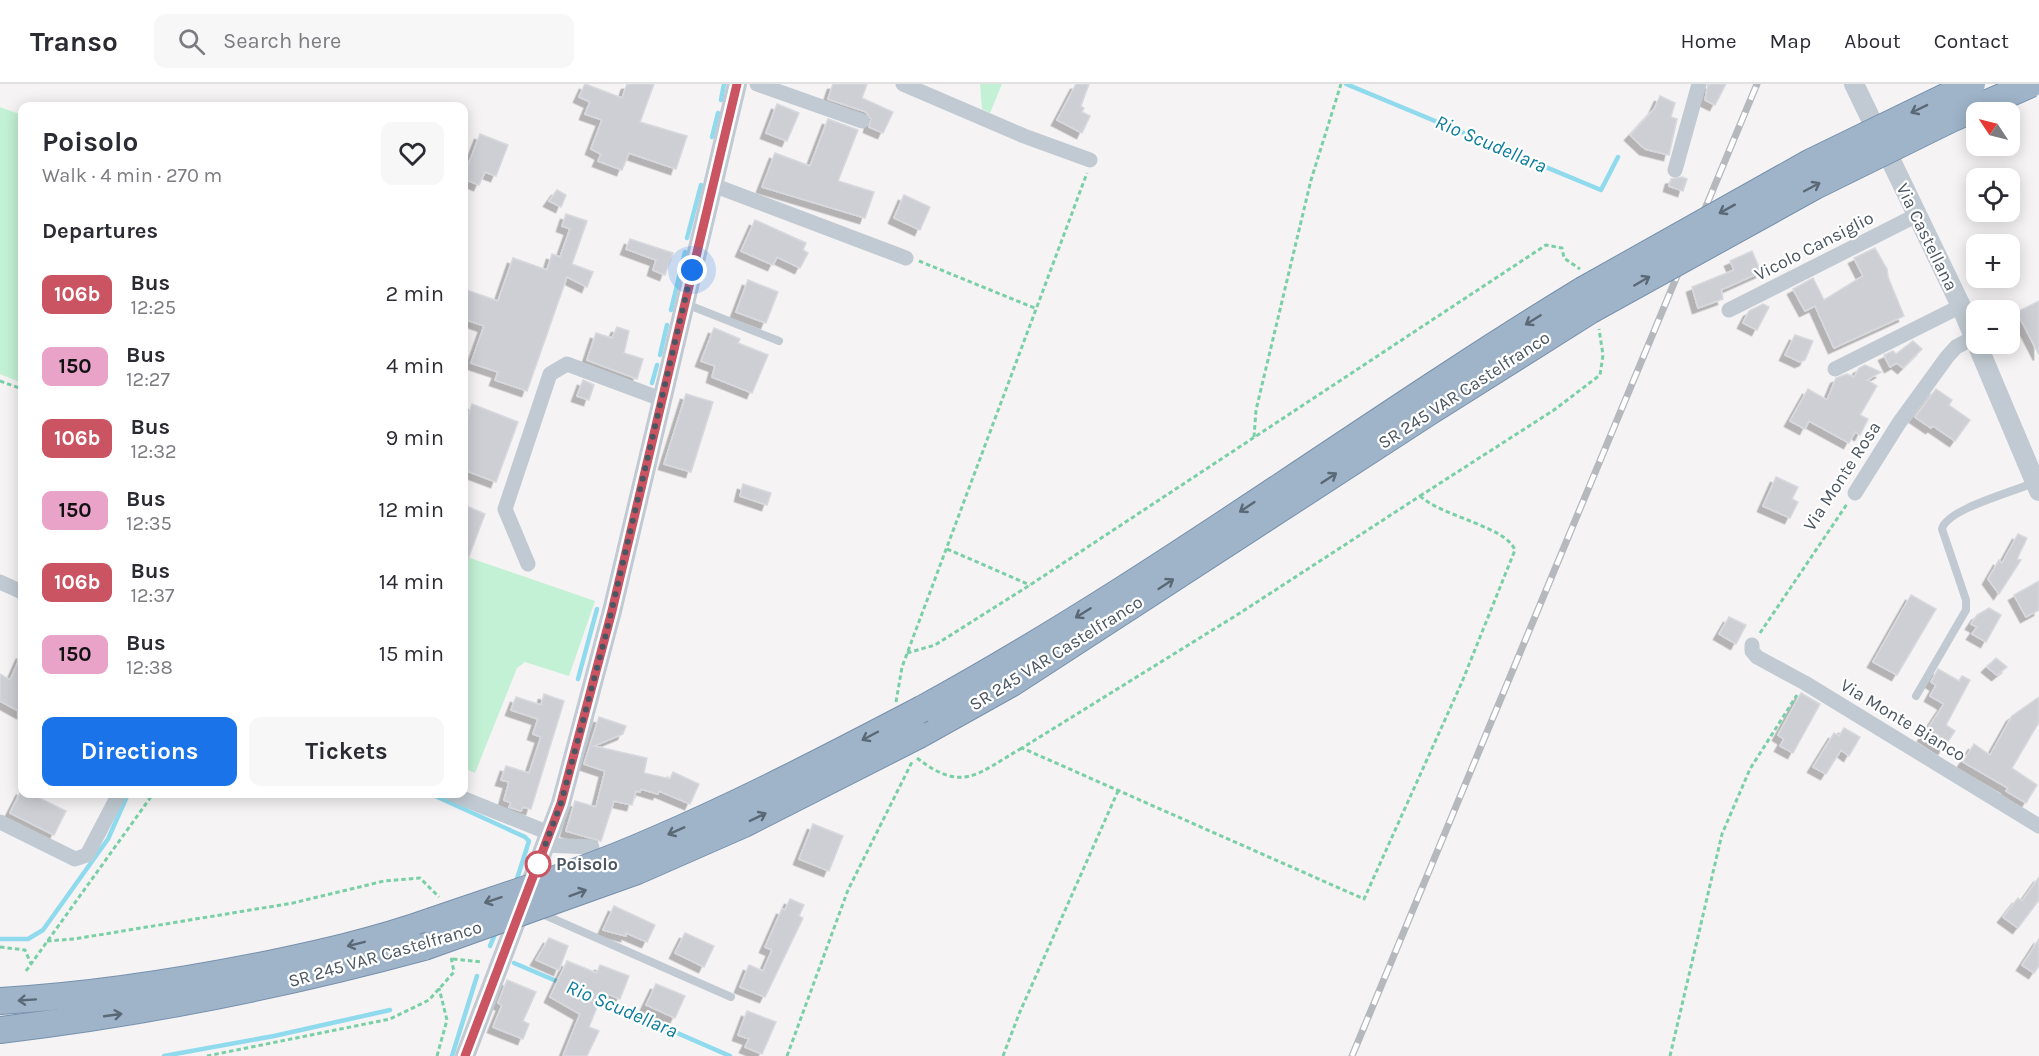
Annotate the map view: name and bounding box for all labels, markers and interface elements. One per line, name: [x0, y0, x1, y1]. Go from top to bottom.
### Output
search box: [154, 14, 574, 68]
text: Transo: [30, 25, 118, 58]
icon: search: [175, 25, 208, 58]
text: Search here: [223, 28, 341, 54]
text: Home: [1681, 29, 1737, 53]
text: Map: [1770, 29, 1811, 53]
text: About: [1844, 29, 1901, 53]
text: Contact: [1934, 29, 2009, 53]
north arrow: [1966, 102, 2020, 156]
map controls: [1966, 102, 2020, 354]
one-way arrow: [1910, 103, 1928, 115]
water label: Rio Scudellara: [1432, 110, 1550, 178]
button: heart: [381, 122, 444, 185]
text: Poisolo: [42, 125, 138, 158]
text: Walk · 4 min · 270 m: [42, 164, 222, 187]
button: locate: [1966, 168, 2020, 222]
street label: Via Castellana: [1891, 180, 1963, 294]
one-way arrow: [1803, 181, 1821, 192]
one-way arrow: [1719, 203, 1736, 215]
street label: Vicolo Cansiglio: [1751, 207, 1877, 285]
text: Departures: [42, 218, 158, 244]
button: +: [1966, 234, 2020, 288]
your location: [677, 255, 707, 285]
text: Bus: [130, 270, 170, 296]
one-way arrow: [1632, 275, 1650, 286]
text: 2 min: [386, 281, 444, 307]
text: 106b: [54, 282, 100, 306]
text: 12:25: [130, 296, 176, 319]
button: −: [1966, 300, 2020, 354]
one-way arrow: [1525, 315, 1542, 327]
street label: SR 245 VAR Castelfranco: [1374, 326, 1554, 454]
text: Bus: [126, 342, 166, 368]
text: 4 min: [386, 353, 444, 379]
text: 150: [59, 354, 92, 378]
text: 12:27: [126, 368, 170, 391]
text: Bus: [130, 414, 170, 440]
street label: Via Monte Rosa: [1798, 417, 1886, 535]
text: 9 min: [386, 425, 444, 451]
text: 106b: [54, 426, 100, 450]
text: 12:32: [130, 440, 177, 463]
one-way arrow: [1320, 471, 1337, 483]
text: Bus: [126, 486, 166, 512]
text: 12 min: [378, 497, 444, 523]
text: 150: [59, 498, 92, 522]
one-way arrow: [1239, 501, 1256, 513]
text: 12:35: [126, 512, 172, 535]
text: Bus: [130, 558, 170, 584]
text: 14 min: [379, 569, 444, 595]
text: 106b: [54, 570, 100, 594]
one-way arrow: [1157, 578, 1173, 590]
text: 12:37: [130, 584, 174, 607]
street label: SR 245 VAR Castelfranco: [965, 591, 1147, 715]
one-way arrow: [1075, 608, 1092, 620]
text: Bus: [126, 630, 166, 656]
text: 15 min: [379, 641, 444, 667]
text: 150: [59, 642, 92, 666]
text: 12:38: [126, 656, 173, 679]
street label: Via Monte Bianco: [1836, 674, 1970, 766]
button: Directions: [42, 717, 237, 786]
button: Tickets: [249, 717, 444, 786]
one-way arrow: [862, 730, 879, 742]
one-way arrow: [748, 811, 766, 822]
one-way arrow: [667, 826, 685, 837]
marker: Poisolo: [525, 851, 551, 877]
place label: Poisolo: [556, 853, 618, 875]
one-way arrow: [568, 887, 587, 898]
one-way arrow: [485, 895, 503, 906]
street label: SR 245 VAR Castelfranco: [286, 916, 484, 992]
one-way arrow: [347, 938, 366, 950]
water label: Rio Scudellara: [563, 975, 681, 1043]
one-way arrow: [18, 994, 38, 1005]
one-way arrow: [103, 1010, 123, 1021]

